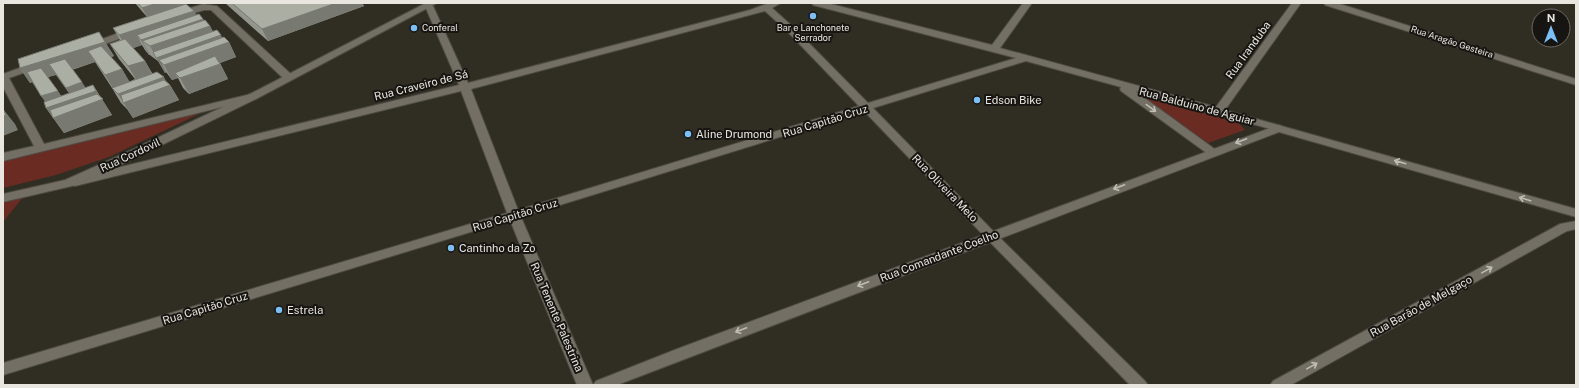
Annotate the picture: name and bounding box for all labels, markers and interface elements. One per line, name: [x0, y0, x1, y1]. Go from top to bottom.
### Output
north arrow: [1531, 8, 1571, 48]
marker: Bar e Lanchonete Serrador: [808, 11, 818, 21]
text: N: [1547, 12, 1555, 24]
street label: Rua Iranduba: [1223, 19, 1273, 81]
place label: Conferal: [422, 22, 458, 33]
place label: Bar e Lanchonete Serrador: [777, 22, 849, 43]
marker: Conferal: [409, 23, 419, 33]
street label: Rua Aragão Gesteira: [1410, 23, 1495, 60]
street label: Rua Craveiro de Sá: [373, 68, 469, 102]
street label: Rua Balduino de Aguiar: [1138, 85, 1256, 127]
place label: Edson Bike: [985, 94, 1041, 106]
marker: Edson Bike: [972, 95, 982, 105]
street label: Rua Capitão Cruz: [781, 102, 869, 140]
one-way arrow: [1145, 104, 1156, 112]
place label: Aline Drumond: [696, 128, 772, 140]
marker: Aline Drumond: [683, 129, 693, 139]
street label: Rua Cordovil: [98, 136, 162, 174]
one-way arrow: [1236, 138, 1248, 146]
street label: Rua Oliveira Melo: [910, 152, 980, 224]
one-way arrow: [1394, 158, 1407, 165]
one-way arrow: [1114, 184, 1126, 192]
one-way arrow: [1519, 195, 1532, 202]
street label: Rua Capitão Cruz: [471, 196, 559, 234]
street label: Rua Comandante Coelho: [878, 228, 1000, 284]
place label: Cantinho da Zo: [459, 242, 536, 254]
marker: Cantinho da Zo: [446, 243, 456, 253]
street label: Rua Tenente Palestrina: [529, 261, 585, 373]
one-way arrow: [1481, 265, 1493, 273]
street label: Rua Barão de Melgaço: [1368, 273, 1474, 340]
one-way arrow: [857, 281, 869, 289]
street label: Rua Capitão Cruz: [161, 289, 249, 327]
place label: Estrela: [287, 304, 323, 316]
marker: Estrela: [274, 305, 284, 315]
one-way arrow: [736, 327, 748, 335]
one-way arrow: [1306, 362, 1318, 370]

